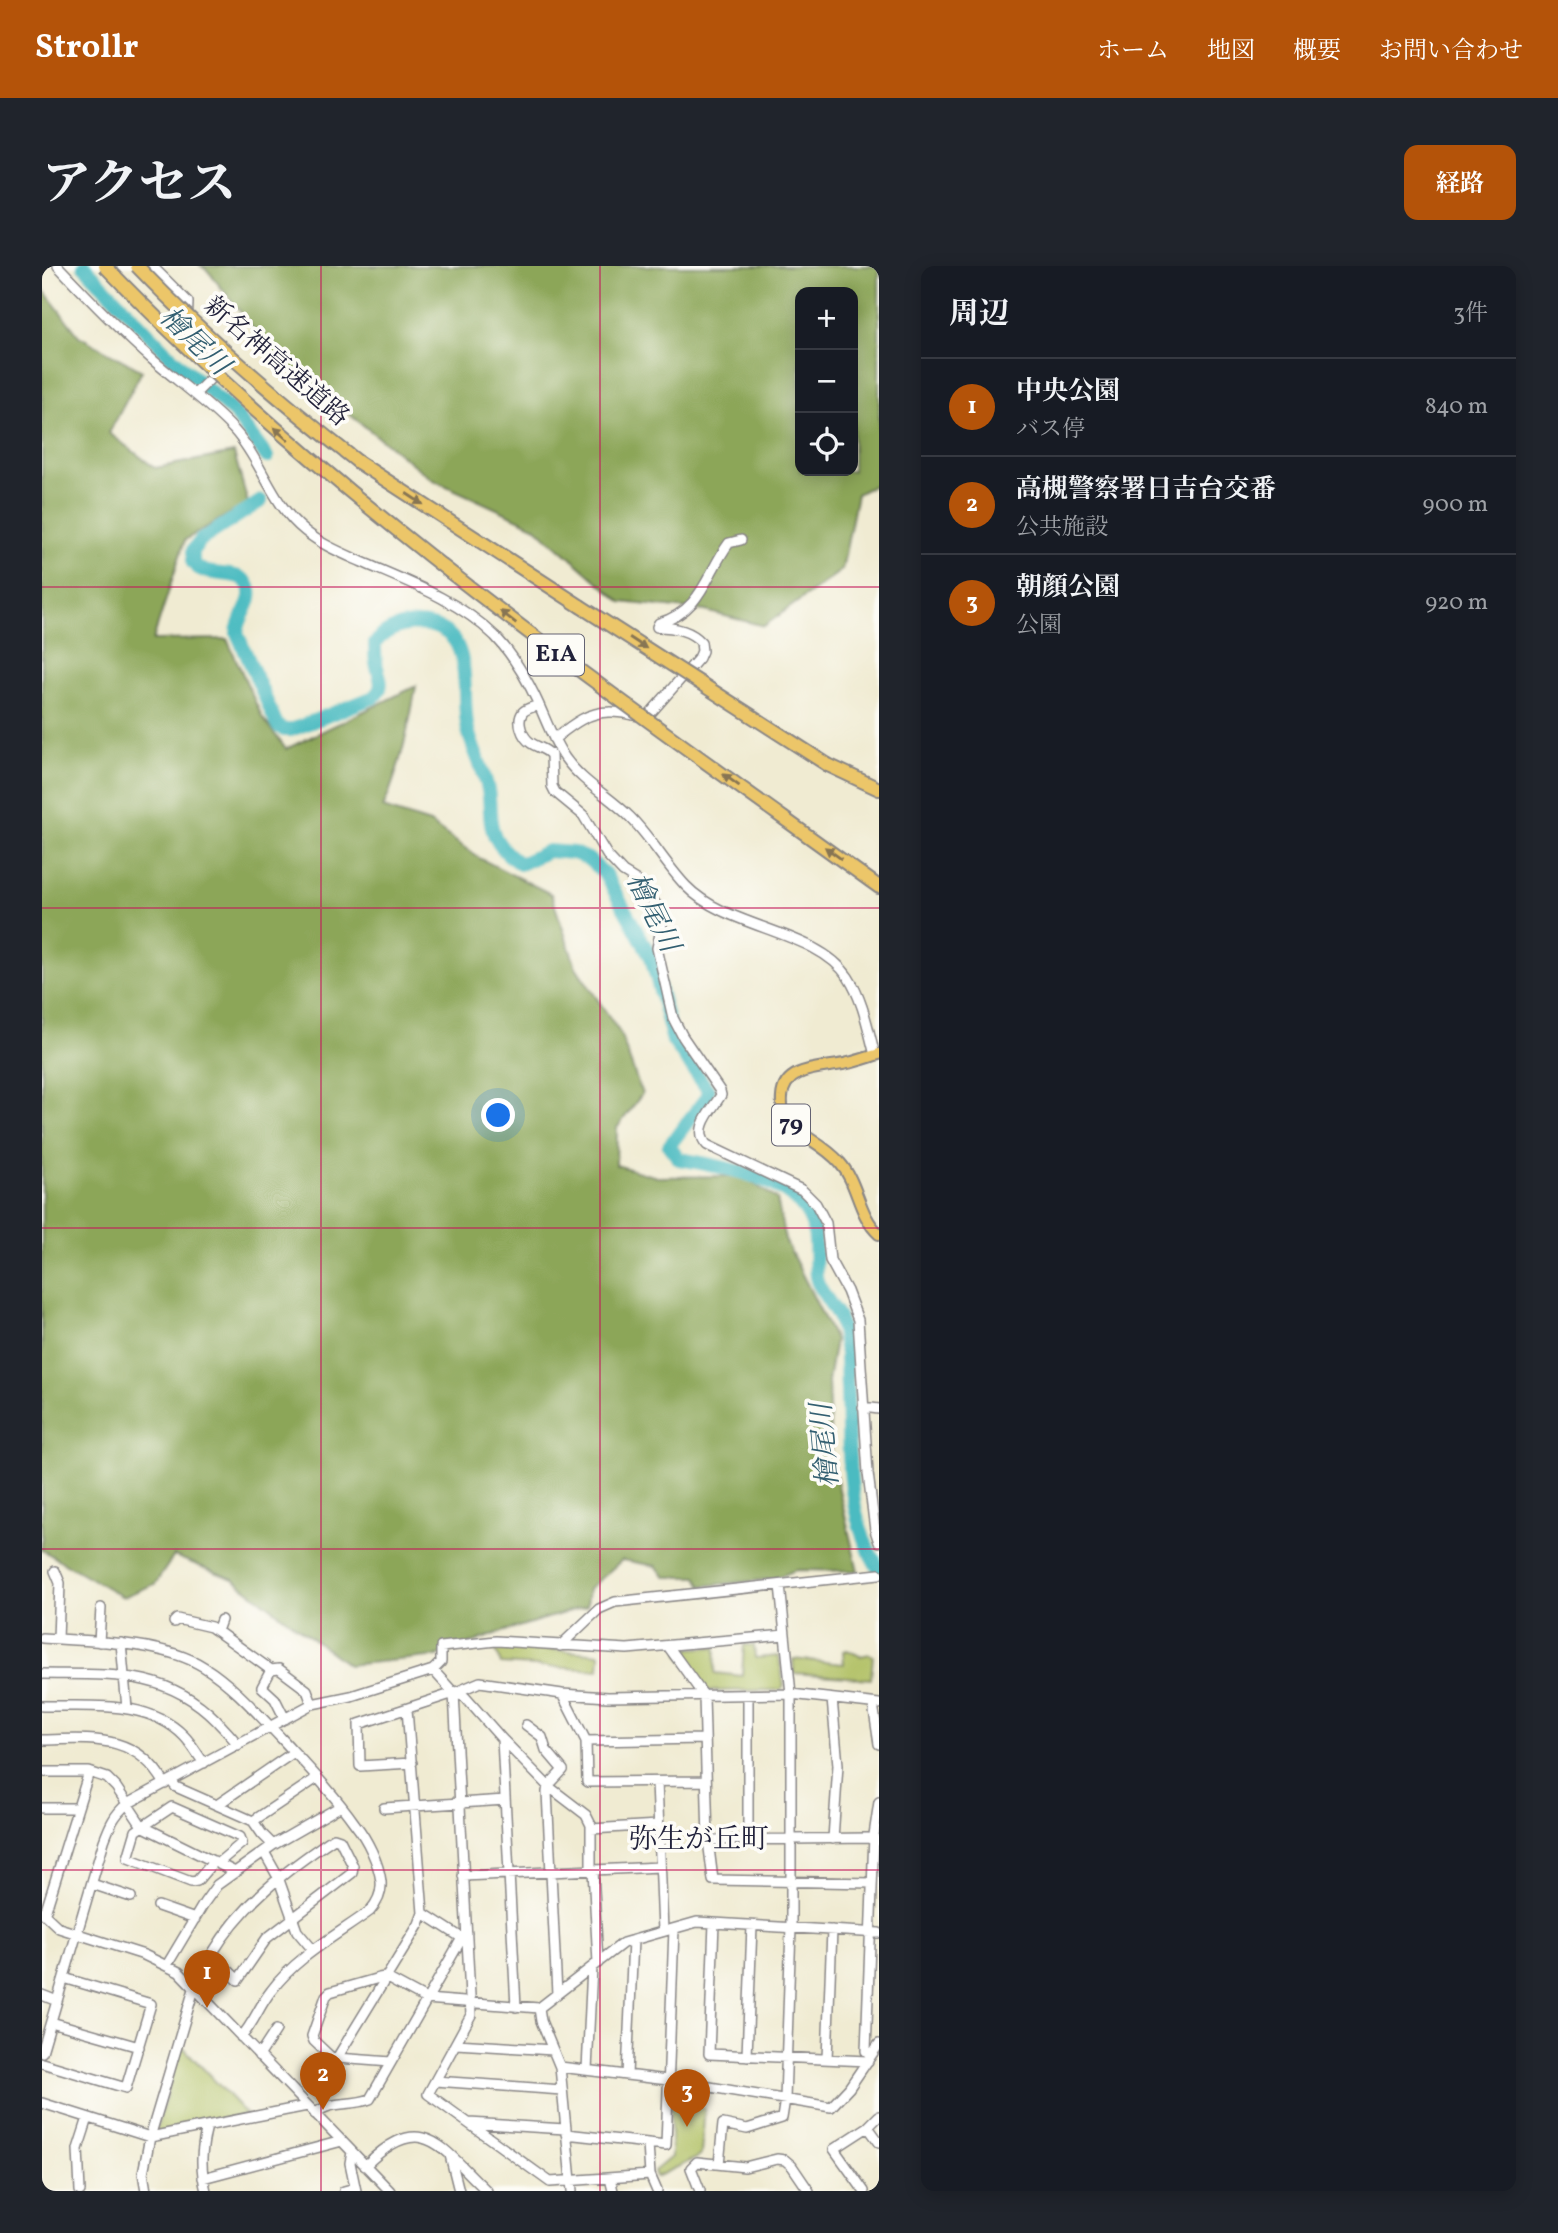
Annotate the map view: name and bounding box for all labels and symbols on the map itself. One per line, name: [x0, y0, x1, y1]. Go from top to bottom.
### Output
street label: 新名神高速道路: [196, 289, 356, 435]
water label: 檜尾川: [150, 299, 240, 387]
one-way arrow: [273, 427, 290, 442]
one-way arrow: [405, 493, 424, 506]
one-way arrow: [499, 610, 517, 625]
road number: E1A: [528, 634, 584, 676]
one-way arrow: [628, 636, 647, 649]
one-way arrow: [722, 774, 740, 788]
one-way arrow: [824, 847, 842, 861]
water label: 檜尾川: [616, 867, 689, 962]
your location: [481, 1098, 515, 1132]
road number: 79: [772, 1104, 810, 1146]
water label: 檜尾川: [803, 1398, 849, 1489]
district label: 弥生が丘町: [629, 1821, 769, 1860]
pin: 1: [184, 1950, 230, 2008]
pin: 2: [300, 2052, 346, 2110]
pin: 3: [664, 2069, 710, 2127]

